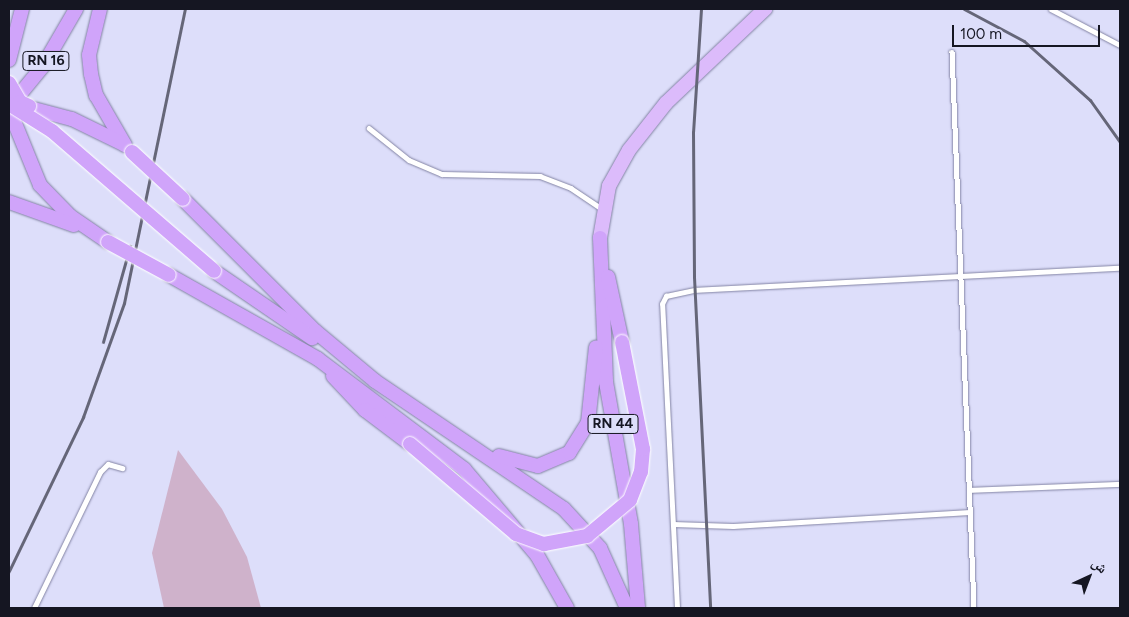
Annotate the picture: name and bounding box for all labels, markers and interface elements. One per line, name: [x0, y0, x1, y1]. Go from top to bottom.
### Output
scale bar: [954, 15, 1102, 47]
text: 100 m: [960, 25, 1002, 43]
road number: RN 16: [22, 49, 70, 72]
road number: RN 44: [587, 412, 639, 436]
north arrow: [1064, 552, 1114, 602]
text: ش: [1088, 554, 1111, 577]

